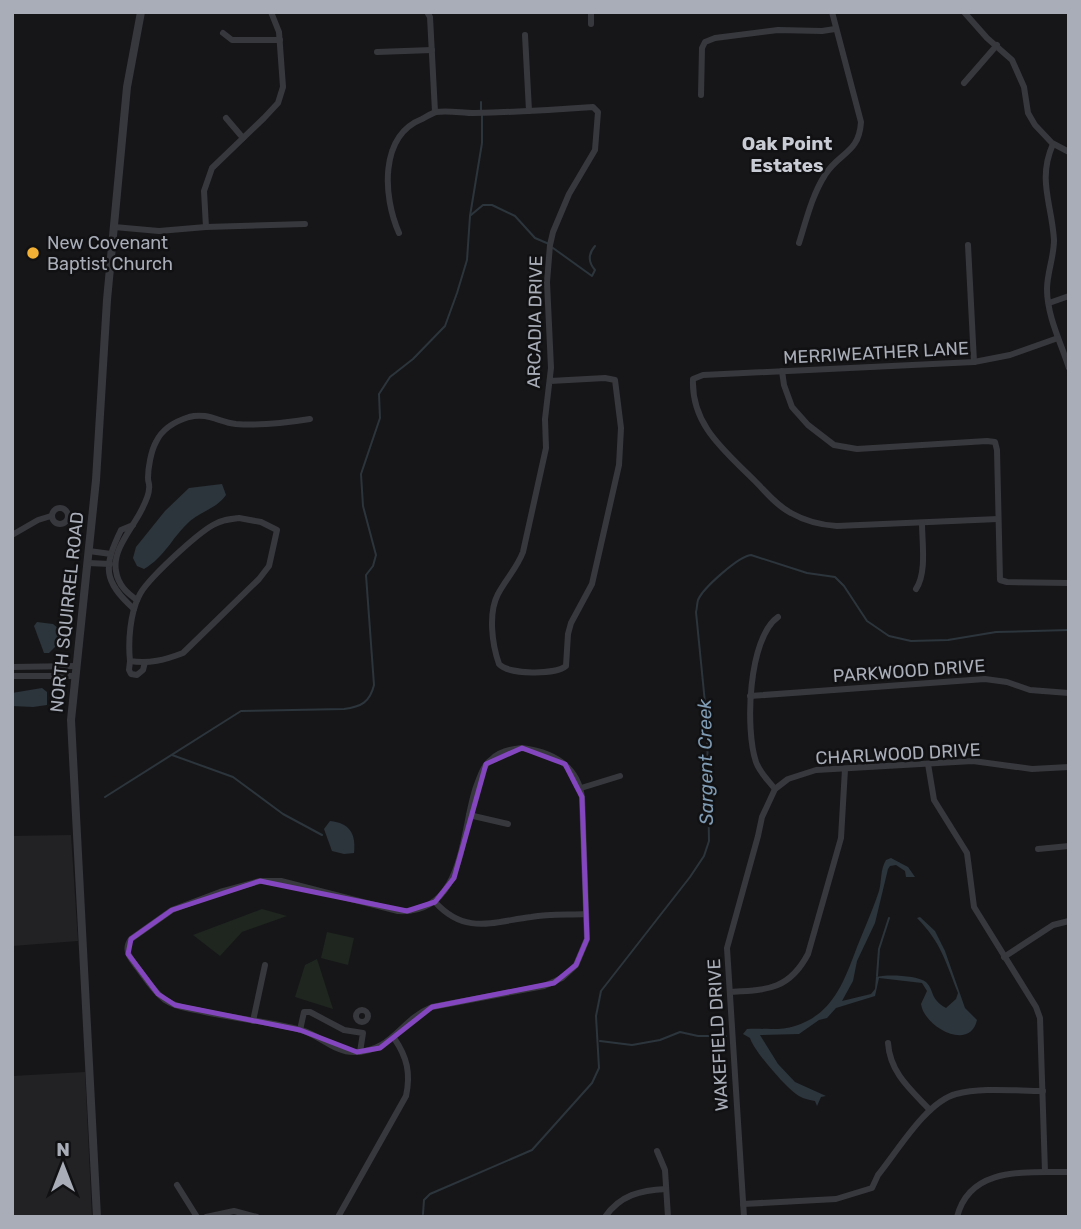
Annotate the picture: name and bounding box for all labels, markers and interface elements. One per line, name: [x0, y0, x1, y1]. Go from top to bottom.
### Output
district label: Oak Point Estates: [742, 132, 832, 177]
place label: New Covenant Baptist Church: [47, 232, 173, 275]
marker: New Covenant Baptist Church: [25, 245, 41, 261]
street label: ARCADIA DRIVE: [523, 255, 547, 389]
street label: MERRIWEATHER LANE: [783, 337, 969, 369]
street label: NORTH SQUIRREL ROAD: [46, 511, 88, 713]
street label: PARKWOOD DRIVE: [832, 655, 986, 687]
water label: Sargent Creek: [693, 699, 718, 825]
street label: CHARLWOOD DRIVE: [815, 739, 981, 769]
street label: WAKEFIELD DRIVE: [703, 958, 733, 1112]
north arrow: [28, 1131, 98, 1201]
text: N: [56, 1138, 70, 1161]

